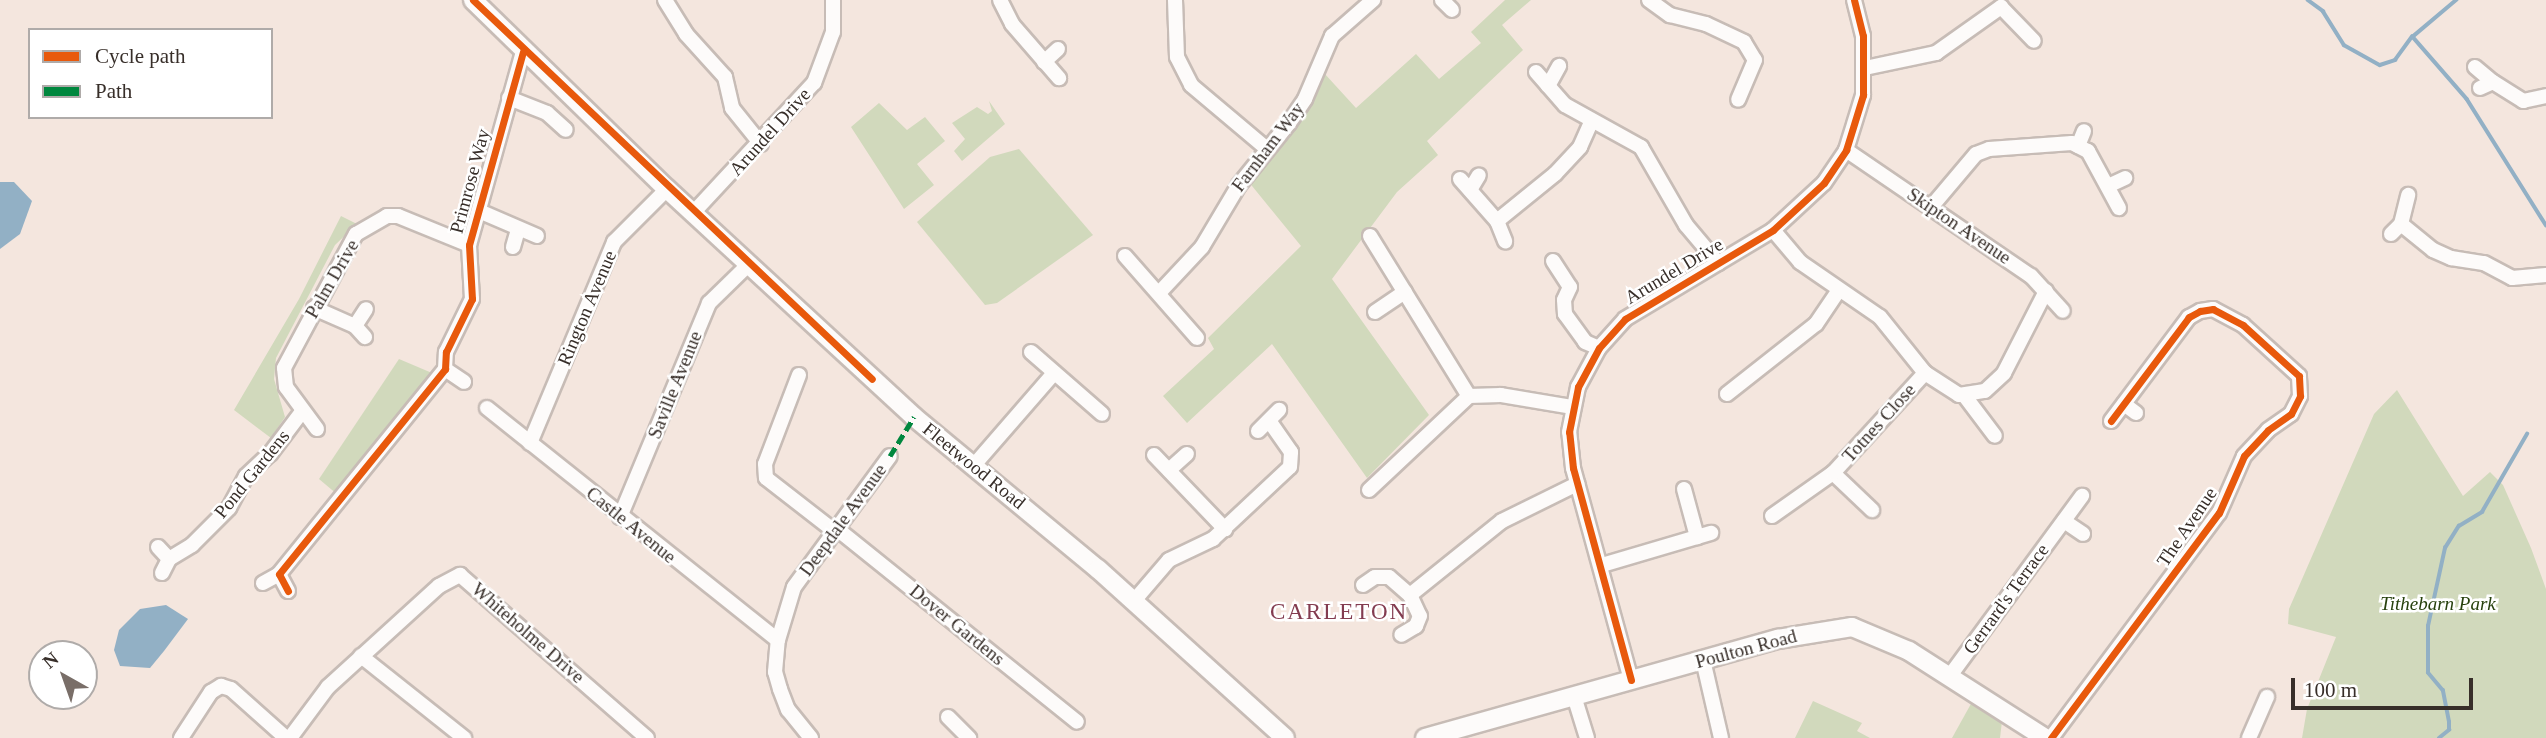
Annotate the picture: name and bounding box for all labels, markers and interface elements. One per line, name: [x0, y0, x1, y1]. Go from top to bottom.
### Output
legend: [28, 28, 273, 119]
text: Cycle path: [95, 44, 185, 68]
text: Path: [95, 79, 132, 103]
street label: Arundel Drive: [725, 83, 815, 181]
street label: Farnham Way: [1227, 98, 1309, 196]
street label: Primrose Way: [445, 126, 495, 236]
street label: Skipton Avenue: [1902, 183, 2016, 269]
street label: Arundel Drive: [1621, 233, 1727, 309]
street label: Palm Drive: [300, 236, 364, 322]
street label: Rington Avenue: [552, 247, 622, 369]
street label: Saville Avenue: [643, 327, 707, 443]
street label: Totnes Close: [1838, 379, 1920, 467]
street label: Fleetwood Road: [918, 418, 1030, 514]
street label: Pond Gardens: [209, 425, 295, 523]
street label: Deepdale Avenue: [794, 459, 892, 581]
street label: Castle Avenue: [581, 482, 681, 568]
street label: The Avenue: [2152, 483, 2222, 571]
street label: Gerrard's Terrace: [1958, 539, 2054, 659]
street label: Whiteholme Drive: [467, 578, 589, 688]
street label: Dover Gardens: [905, 580, 1009, 670]
park label: Tithebarn Park: [2380, 593, 2496, 615]
district label: CARLETON: [1271, 598, 1407, 626]
street label: Poulton Road: [1693, 625, 1799, 673]
north arrow: [28, 640, 98, 710]
text: N: [38, 648, 62, 673]
scale bar: [2294, 664, 2476, 708]
text: 100 m: [2304, 678, 2357, 702]

